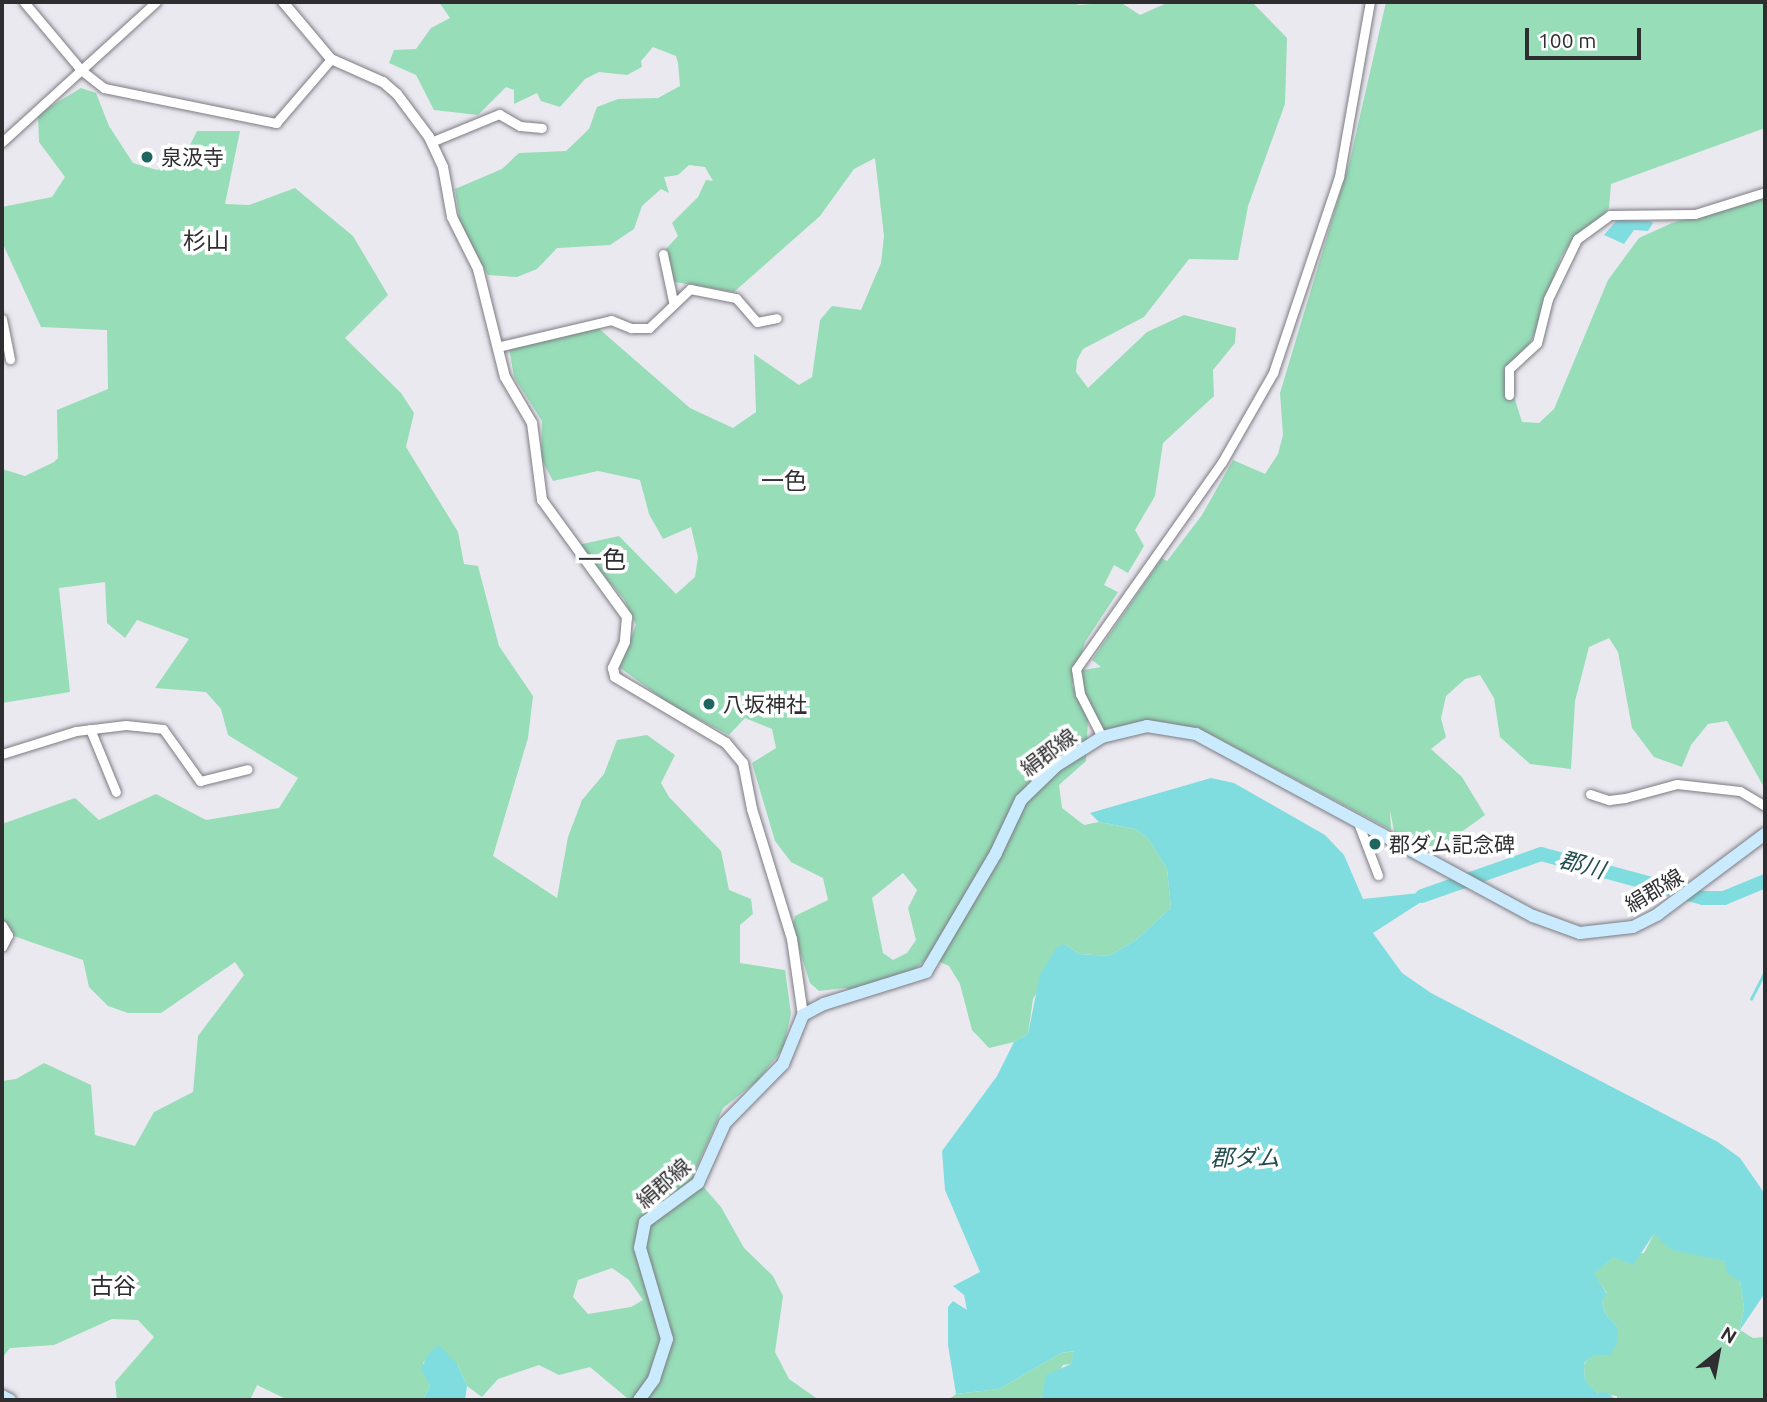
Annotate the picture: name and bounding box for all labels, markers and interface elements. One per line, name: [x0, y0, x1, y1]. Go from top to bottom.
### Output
scale bar: [1529, 14, 1644, 58]
text: 100 m: [1538, 28, 1596, 52]
place label: 泉汲寺: [161, 144, 224, 170]
marker: 泉汲寺: [139, 149, 155, 165]
district label: 杉山: [183, 227, 229, 255]
district label: 一色: [761, 467, 807, 495]
district label: 一色: [578, 546, 626, 574]
place label: 八坂神社: [723, 691, 807, 717]
marker: 八坂神社: [701, 696, 717, 712]
street label: 絹郡線: [1015, 723, 1081, 781]
place label: 郡ダム記念碑: [1389, 831, 1515, 857]
marker: 郡ダム記念碑: [1367, 836, 1383, 852]
water label: 郡川: [1556, 846, 1608, 884]
street label: 絹郡線: [1621, 863, 1687, 917]
water label: 郡ダム: [1211, 1144, 1279, 1172]
street label: 絹郡線: [631, 1153, 695, 1213]
district label: 古谷: [90, 1272, 136, 1300]
north arrow: [1683, 1318, 1753, 1388]
text: N: [1717, 1322, 1741, 1348]

